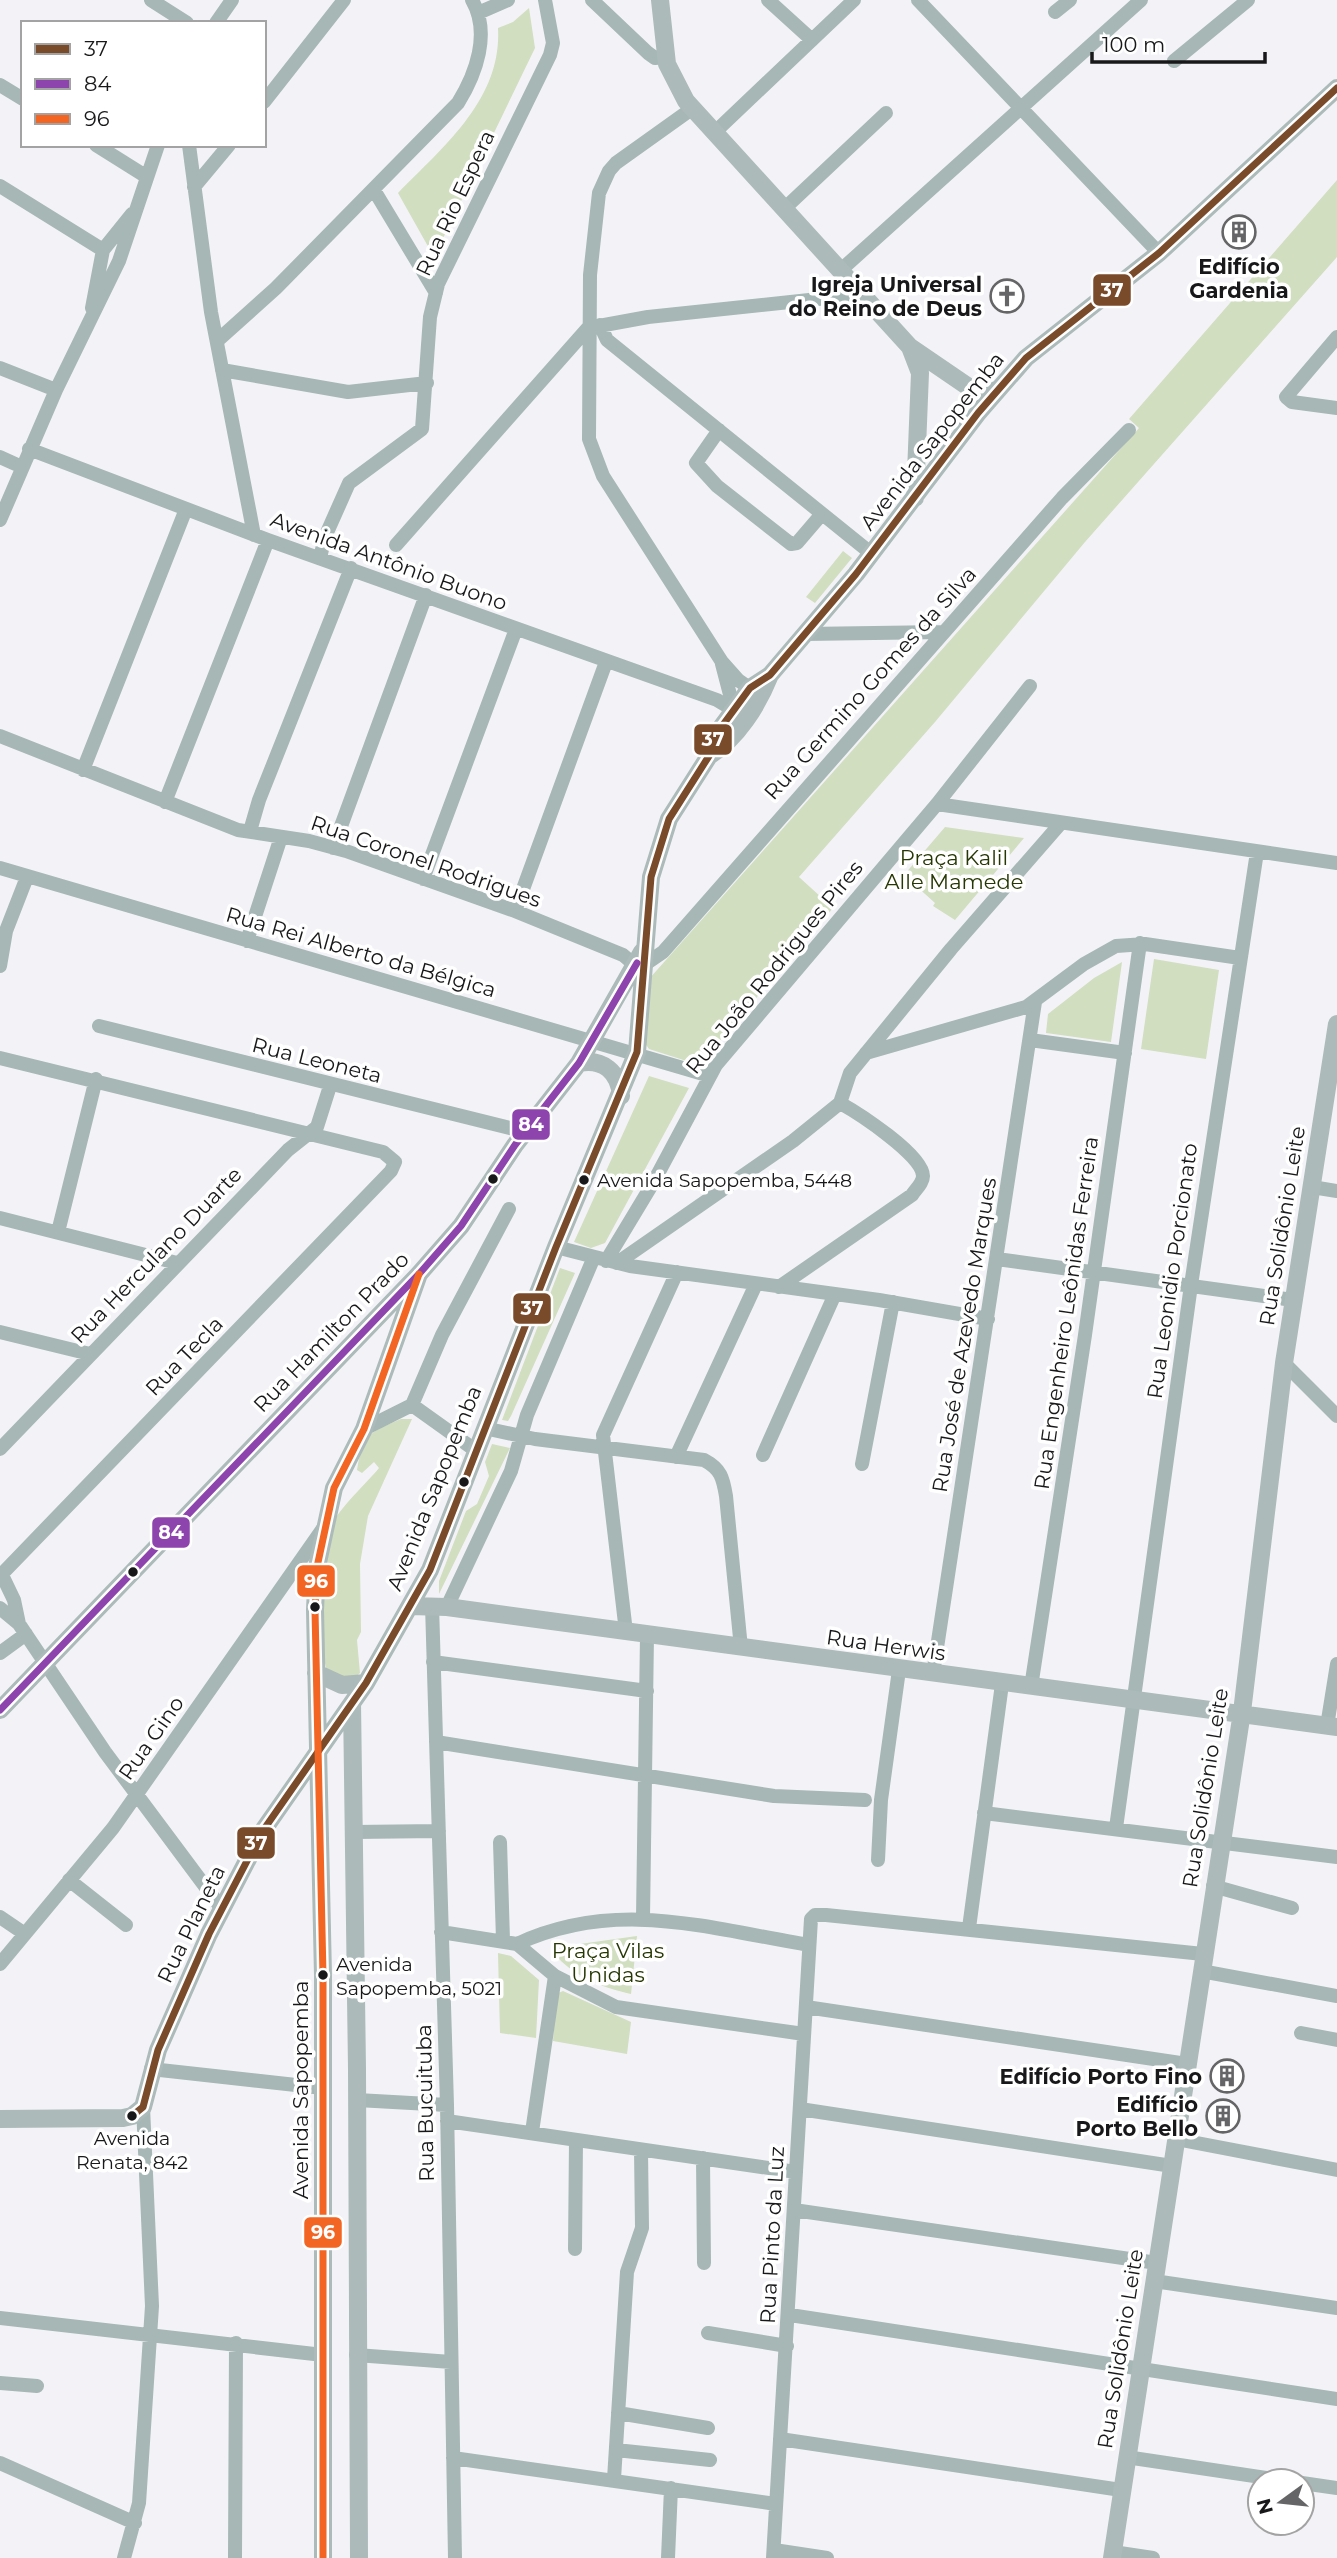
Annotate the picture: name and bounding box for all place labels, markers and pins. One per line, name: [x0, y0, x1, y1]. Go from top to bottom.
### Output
building icon: Edifício Gardenia: [1220, 213, 1258, 251]
place label: Edifício Gardenia: [1189, 254, 1289, 303]
place label: Igreja Universal do Reino de Deus: [789, 272, 982, 321]
church icon: Igreja Universal do Reino de Deus: [988, 277, 1026, 315]
place label: Avenida Sapopemba, 5448: [597, 1169, 852, 1192]
unlabelled marker: [486, 1172, 500, 1186]
marker: Avenida Sapopemba, 5448: [577, 1173, 591, 1187]
unlabelled marker: [457, 1475, 471, 1489]
unlabelled marker: [126, 1565, 140, 1579]
unlabelled marker: [308, 1600, 322, 1614]
place label: Avenida Sapopemba, 5021: [336, 1953, 502, 2000]
marker: Avenida Sapopemba, 5021: [316, 1968, 330, 1982]
building icon: Edifício Porto Fino: [1208, 2057, 1246, 2095]
place label: Edifício Porto Fino: [1000, 2064, 1202, 2089]
place label: Edifício Porto Bello: [1076, 2092, 1198, 2141]
building icon: Edifício Porto Bello: [1204, 2097, 1242, 2135]
marker: Avenida Renata, 842: [125, 2109, 139, 2123]
place label: Avenida Renata, 842: [76, 2127, 188, 2174]

